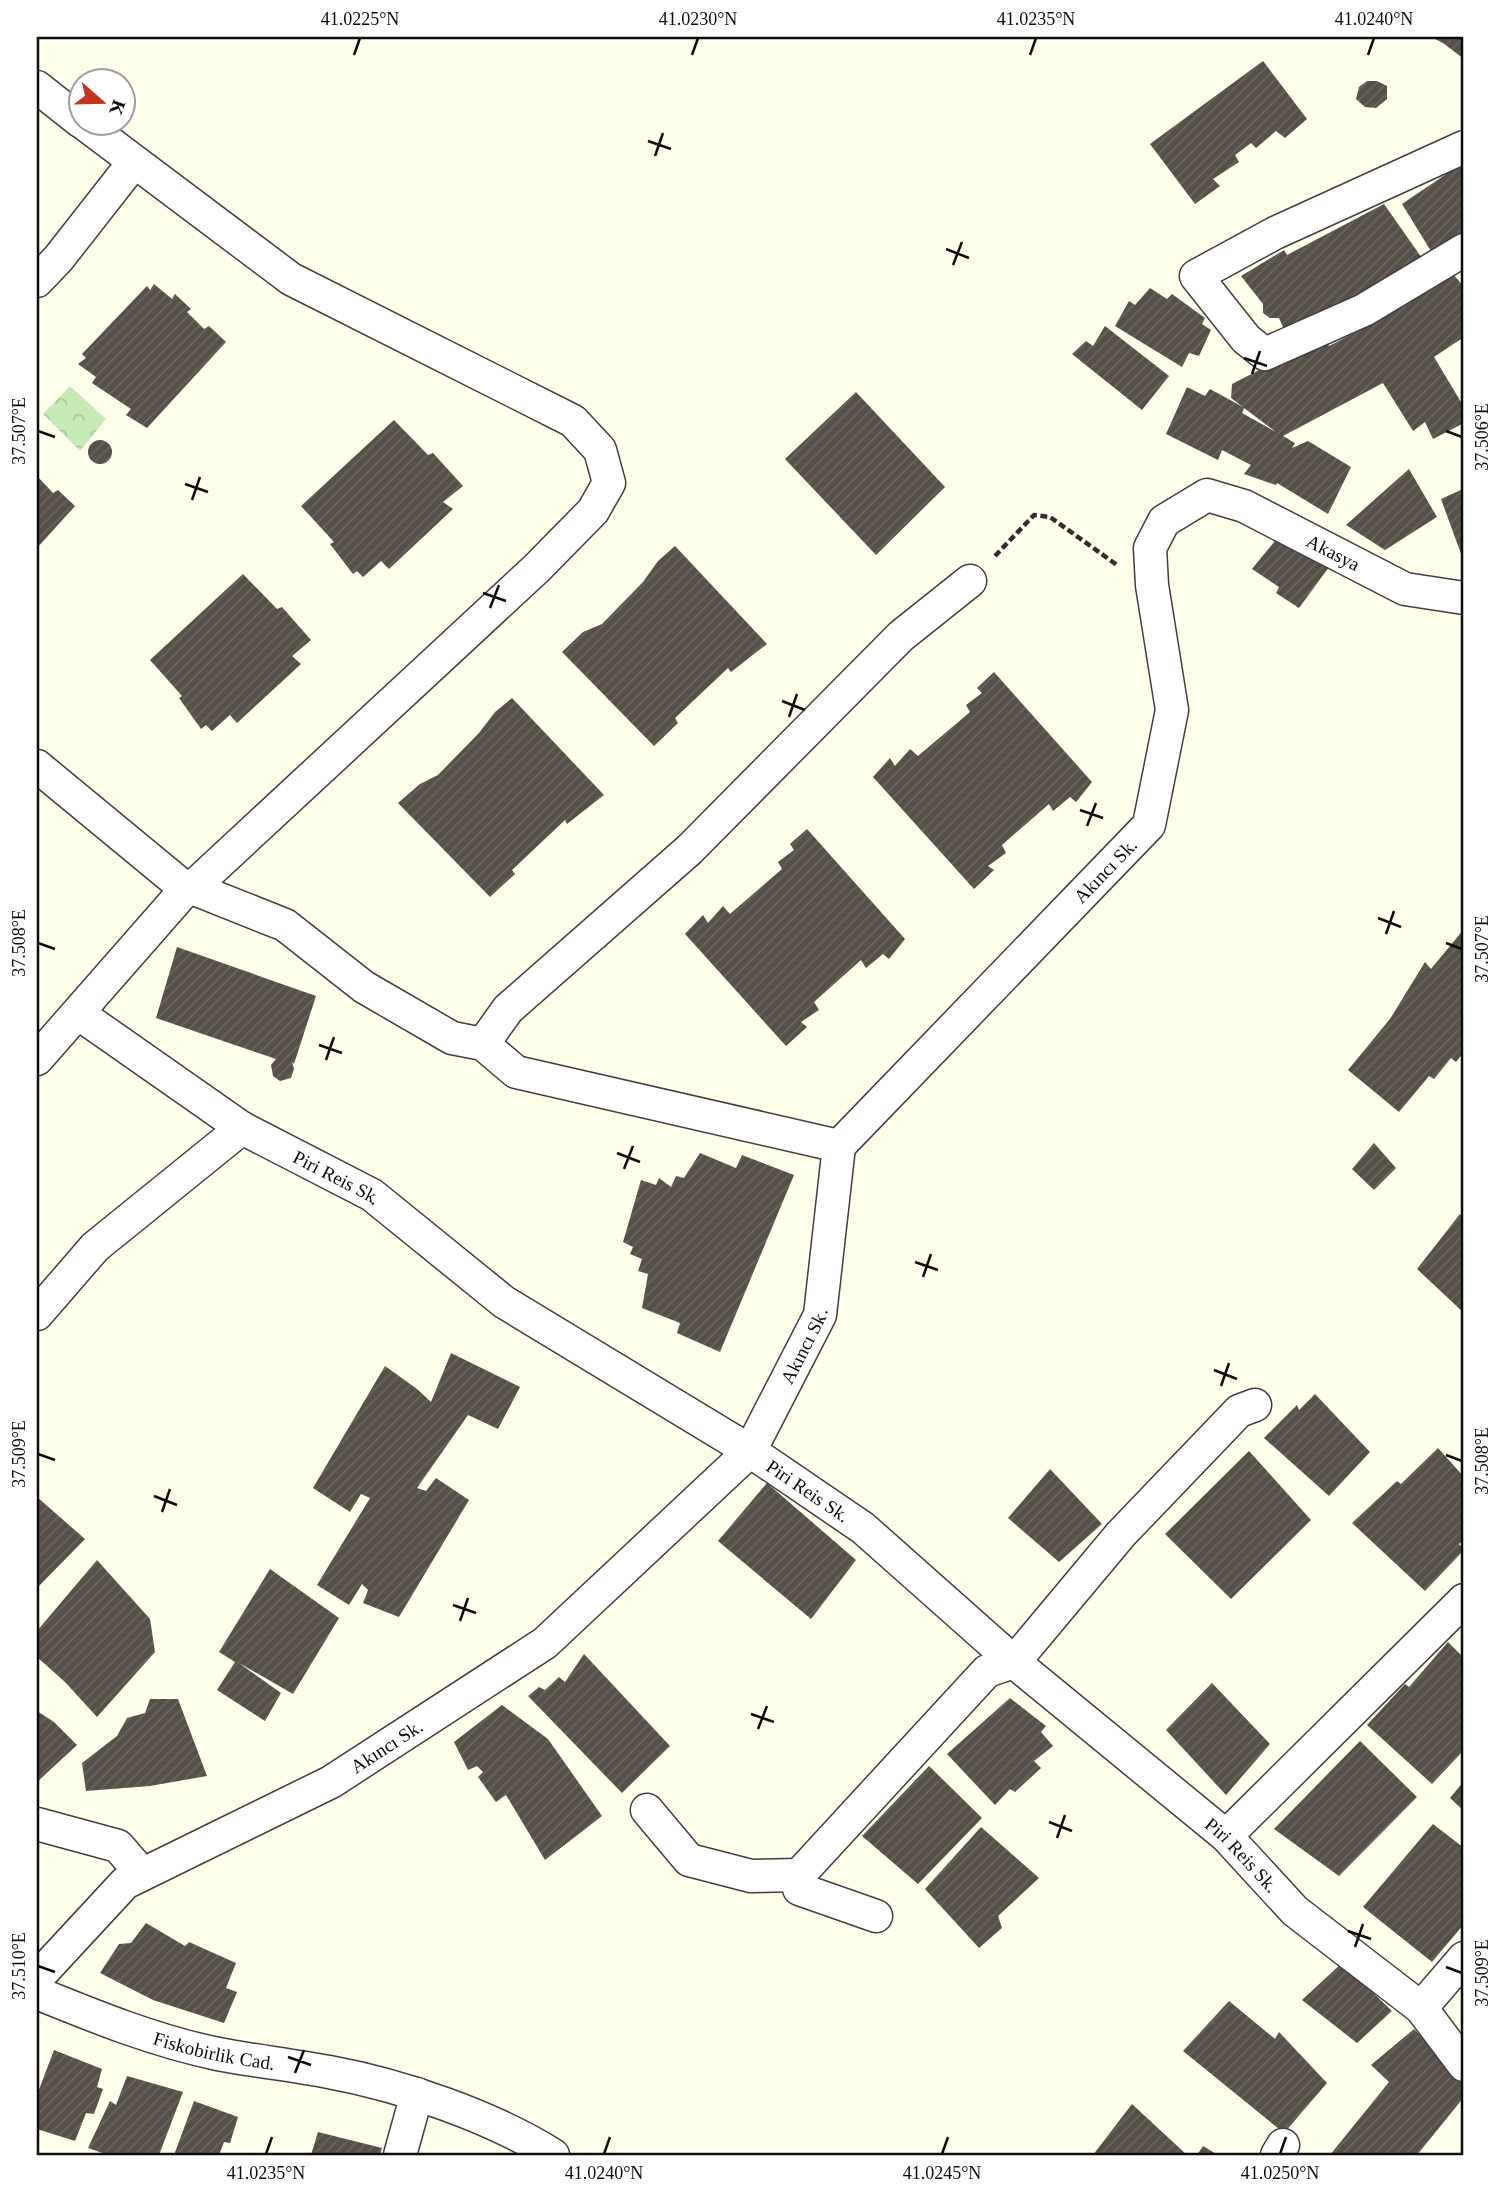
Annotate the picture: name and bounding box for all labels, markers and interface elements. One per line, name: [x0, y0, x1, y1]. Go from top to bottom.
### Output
text: 41.0225°N: [321, 9, 399, 29]
text: 41.0230°N: [659, 9, 737, 29]
text: 41.0235°N: [997, 9, 1075, 29]
text: 41.0240°N: [1335, 9, 1413, 29]
north arrow: [66, 66, 136, 136]
text: K: [105, 97, 130, 118]
text: 37.507°E: [9, 397, 29, 465]
text: 37.506°E: [1472, 403, 1492, 471]
street label: Akasya: [1303, 530, 1364, 575]
street label: Akıncı Sk.: [1069, 834, 1141, 907]
text: 37.508°E: [9, 909, 29, 977]
text: 37.507°E: [1472, 915, 1492, 983]
street label: Piri Reis Sk.: [290, 1146, 385, 1209]
street label: Akıncı Sk.: [776, 1308, 831, 1387]
text: 37.509°E: [9, 1420, 29, 1488]
text: 37.508°E: [1472, 1427, 1492, 1495]
street label: Piri Reis Sk.: [763, 1455, 854, 1526]
street label: Akıncı Sk.: [347, 1715, 426, 1777]
street label: Piri Reis Sk.: [1201, 1813, 1283, 1896]
text: 37.510°E: [9, 1932, 29, 2000]
text: 37.509°E: [1472, 1939, 1492, 2007]
street label: Fiskobirlik Cad.: [151, 2027, 276, 2074]
text: 41.0235°N: [227, 2163, 305, 2183]
text: 41.0240°N: [565, 2163, 643, 2183]
text: 41.0245°N: [903, 2163, 981, 2183]
text: 41.0250°N: [1241, 2163, 1319, 2183]

